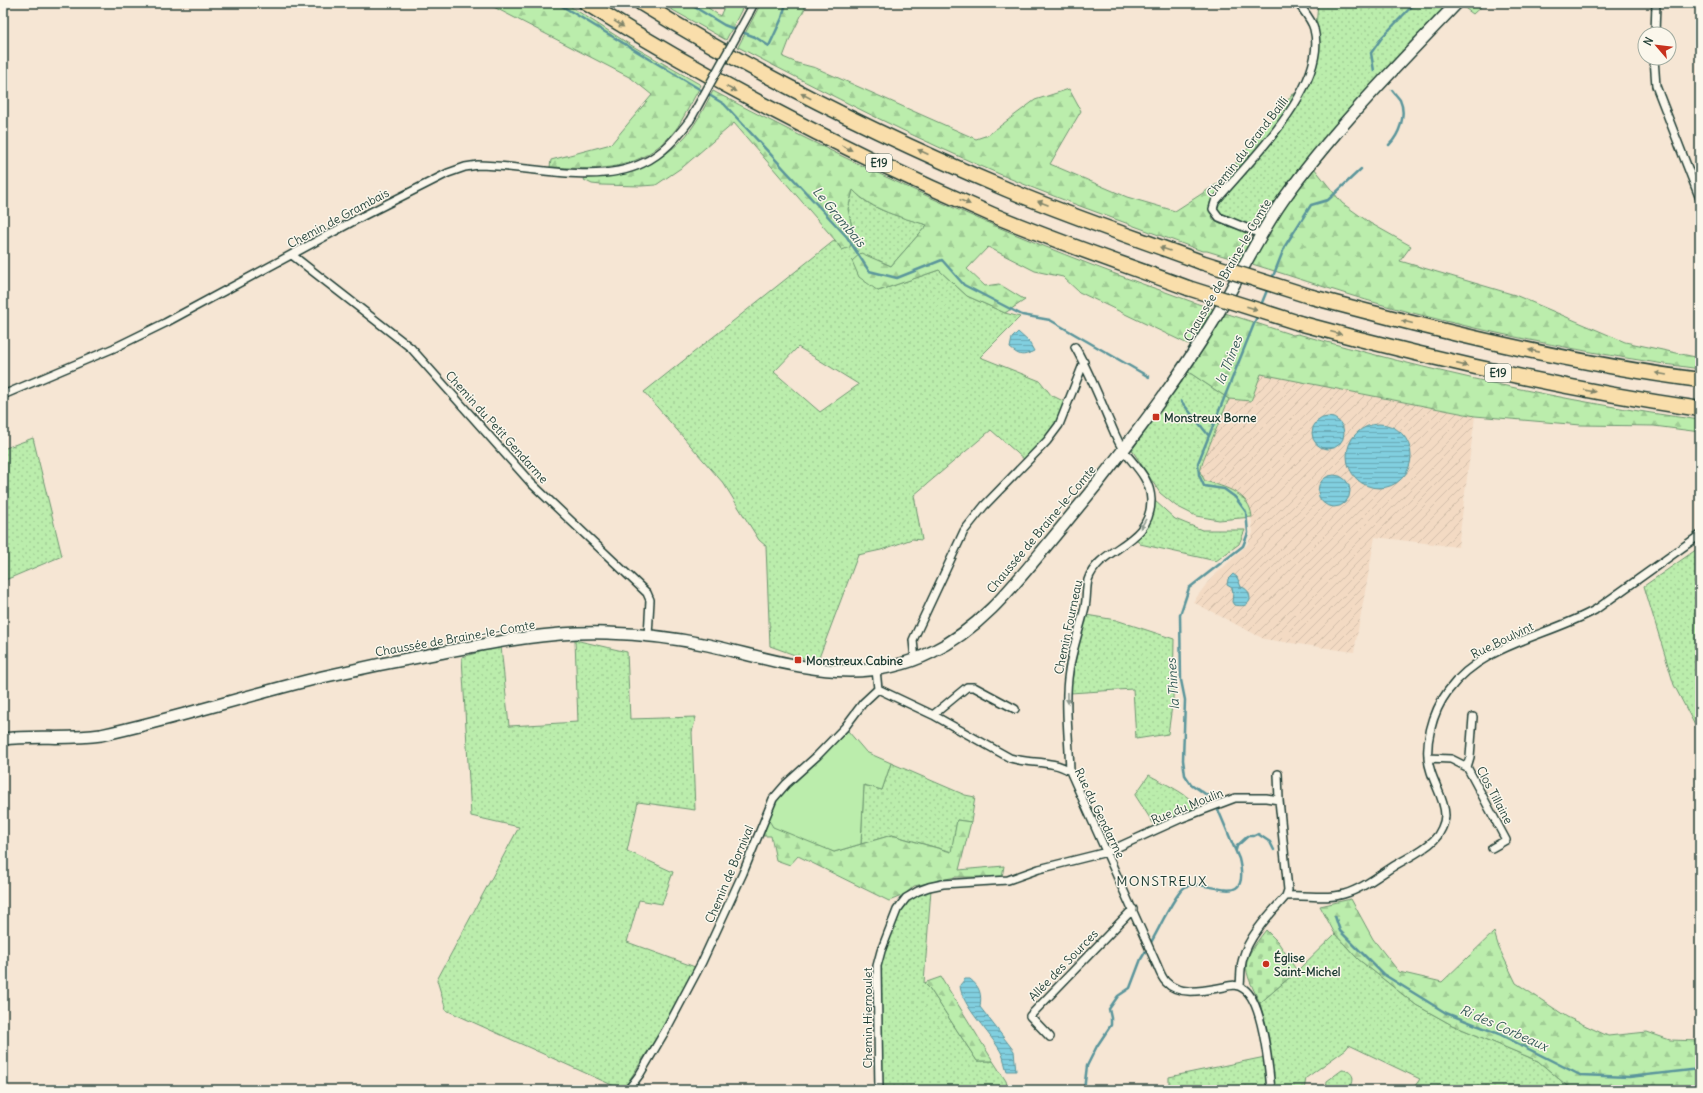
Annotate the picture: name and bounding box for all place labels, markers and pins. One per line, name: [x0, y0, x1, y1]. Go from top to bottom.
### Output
place label: Monstreux Borne: [1164, 410, 1257, 425]
marker: Monstreux Borne: [1151, 412, 1161, 422]
place label: Monstreux Cabine: [806, 653, 904, 668]
marker: Monstreux Cabine: [793, 655, 803, 665]
place label: Église Saint-Michel: [1274, 950, 1341, 979]
marker: Église Saint-Michel: [1261, 959, 1271, 969]

